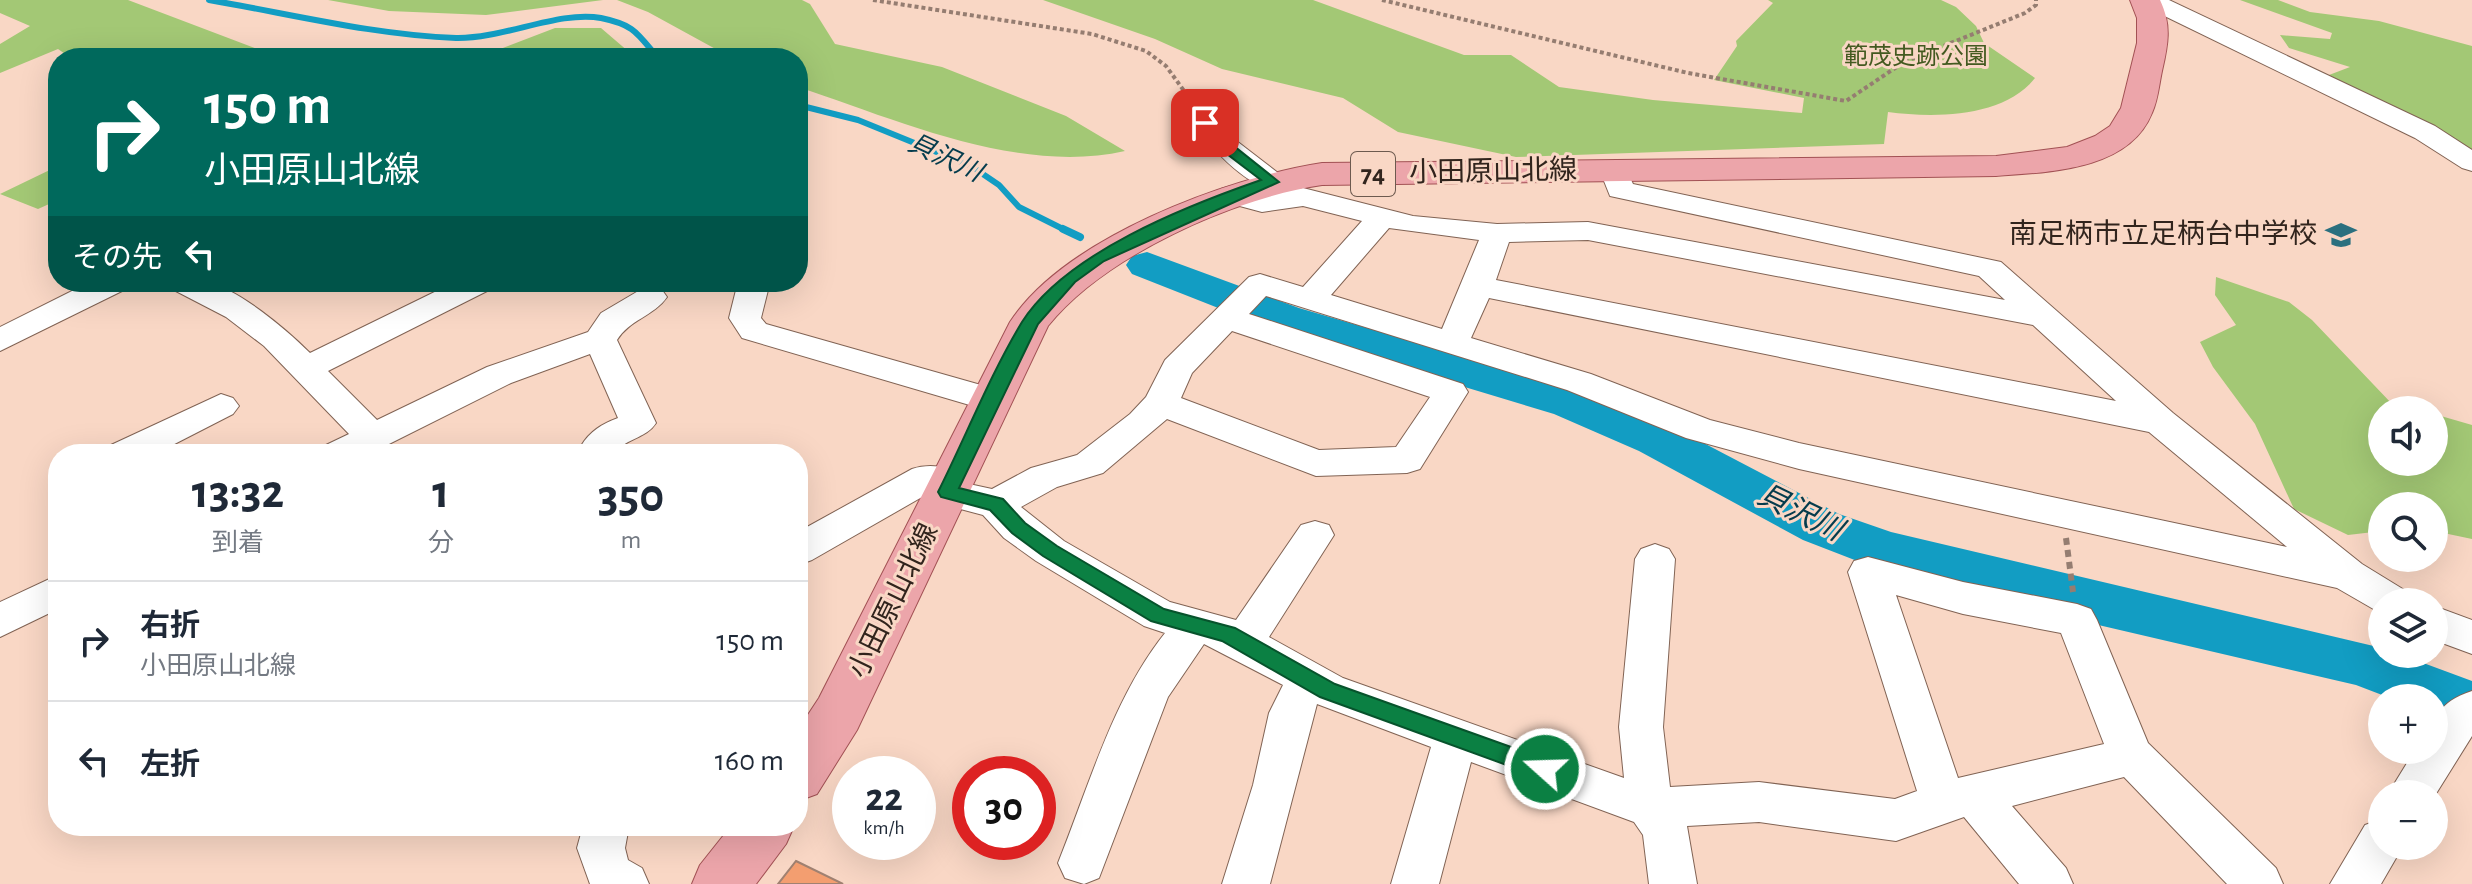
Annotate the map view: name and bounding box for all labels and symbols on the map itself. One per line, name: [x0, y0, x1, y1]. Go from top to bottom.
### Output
park label: 範茂史跡公園: [1844, 43, 1988, 69]
pin: [1171, 89, 1239, 157]
water label: 貝沢川: [904, 129, 989, 188]
road number: 74: [1351, 152, 1395, 196]
street label: 小田原山北線: [1409, 155, 1577, 187]
school or university icon: 南足柄市立足柄台中学校: [2324, 218, 2358, 252]
place label: 南足柄市立足柄台中学校: [2009, 219, 2317, 249]
water label: 貝沢川: [1753, 479, 1850, 548]
street label: 小田原山北線: [843, 518, 943, 683]
position arrow: [1503, 727, 1587, 811]
speed limit sign: 30: [952, 756, 1056, 860]

